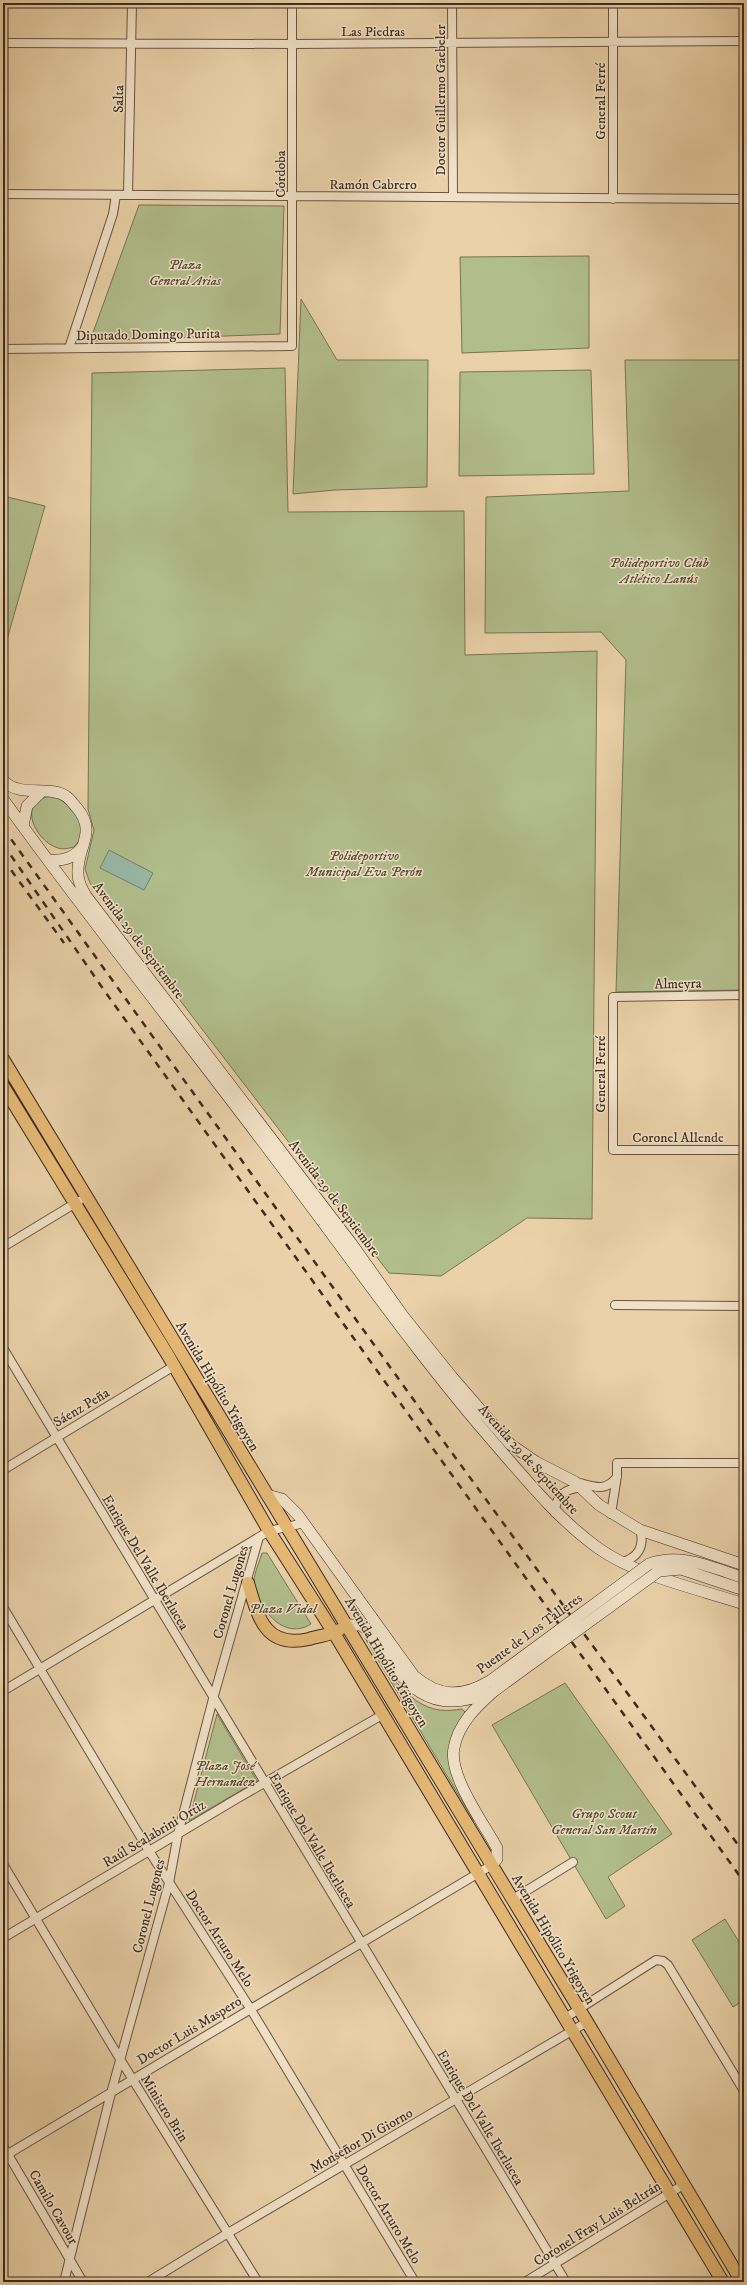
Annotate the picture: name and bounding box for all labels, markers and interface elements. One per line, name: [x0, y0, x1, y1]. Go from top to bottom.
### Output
street label: Las Piedras: [341, 23, 405, 41]
street label: Doctor Guillermo Gaebeler: [432, 23, 450, 176]
street label: General Ferré: [592, 62, 610, 140]
street label: Salta: [110, 85, 128, 113]
street label: Córdoba: [272, 150, 290, 198]
street label: Ramón Cabrero: [329, 176, 417, 194]
park label: Plaza General Arias: [149, 256, 222, 290]
street label: Diputado Domingo Purita: [76, 325, 220, 345]
park label: Polideportivo Club Atlético Lanús: [609, 554, 709, 588]
park label: Polideportivo Municipal Eva Perón: [305, 847, 422, 881]
street label: Avenida 29 de Septiembre: [88, 878, 188, 1003]
street label: Almeyra: [654, 975, 702, 993]
street label: General Ferré: [592, 1035, 610, 1113]
street label: Coronel Allende: [632, 1129, 724, 1147]
street label: Avenida 29 de Septiembre: [284, 1136, 384, 1261]
street label: Avenida Hipólito Yrigoyen: [171, 1318, 264, 1455]
street label: Sáenz Peña: [50, 1384, 113, 1432]
street label: Avenida 29 de Septiembre: [474, 1401, 583, 1519]
street label: Enrique Del Valle Iberlucea: [98, 1491, 193, 1634]
street label: Coronel Lugones: [209, 1543, 253, 1641]
street label: Puente de Los Talleres: [473, 1589, 586, 1678]
street label: Avenida Hipólito Yrigoyen: [340, 1594, 433, 1731]
park label: Plaza Vidal: [249, 1600, 318, 1618]
park label: Plaza José Hernandez: [193, 1757, 257, 1791]
street label: Enrique Del Valle Iberlucea: [265, 1769, 360, 1912]
street label: Raúl Scalabrini Ortiz: [100, 1796, 209, 1872]
park label: Grupo Scout General San Martín: [551, 1805, 657, 1839]
street label: Coronel Lugones: [129, 1857, 169, 1955]
street label: Avenida Hipólito Yrigoyen: [507, 1871, 600, 2008]
street label: Doctor Arturo Melo: [181, 1886, 257, 1991]
street label: Doctor Luis Maspero: [134, 1992, 245, 2069]
street label: Enrique Del Valle Iberlucea: [433, 2046, 528, 2189]
street label: Ministro Brin: [136, 2071, 192, 2146]
street label: Monseñor Di Giorno: [307, 2104, 416, 2178]
street label: Doctor Arturo Melo: [351, 2162, 425, 2268]
street label: Camilo Cavour: [24, 2167, 82, 2249]
street label: Coronel Fray Luis Beltrán: [530, 2177, 665, 2270]

